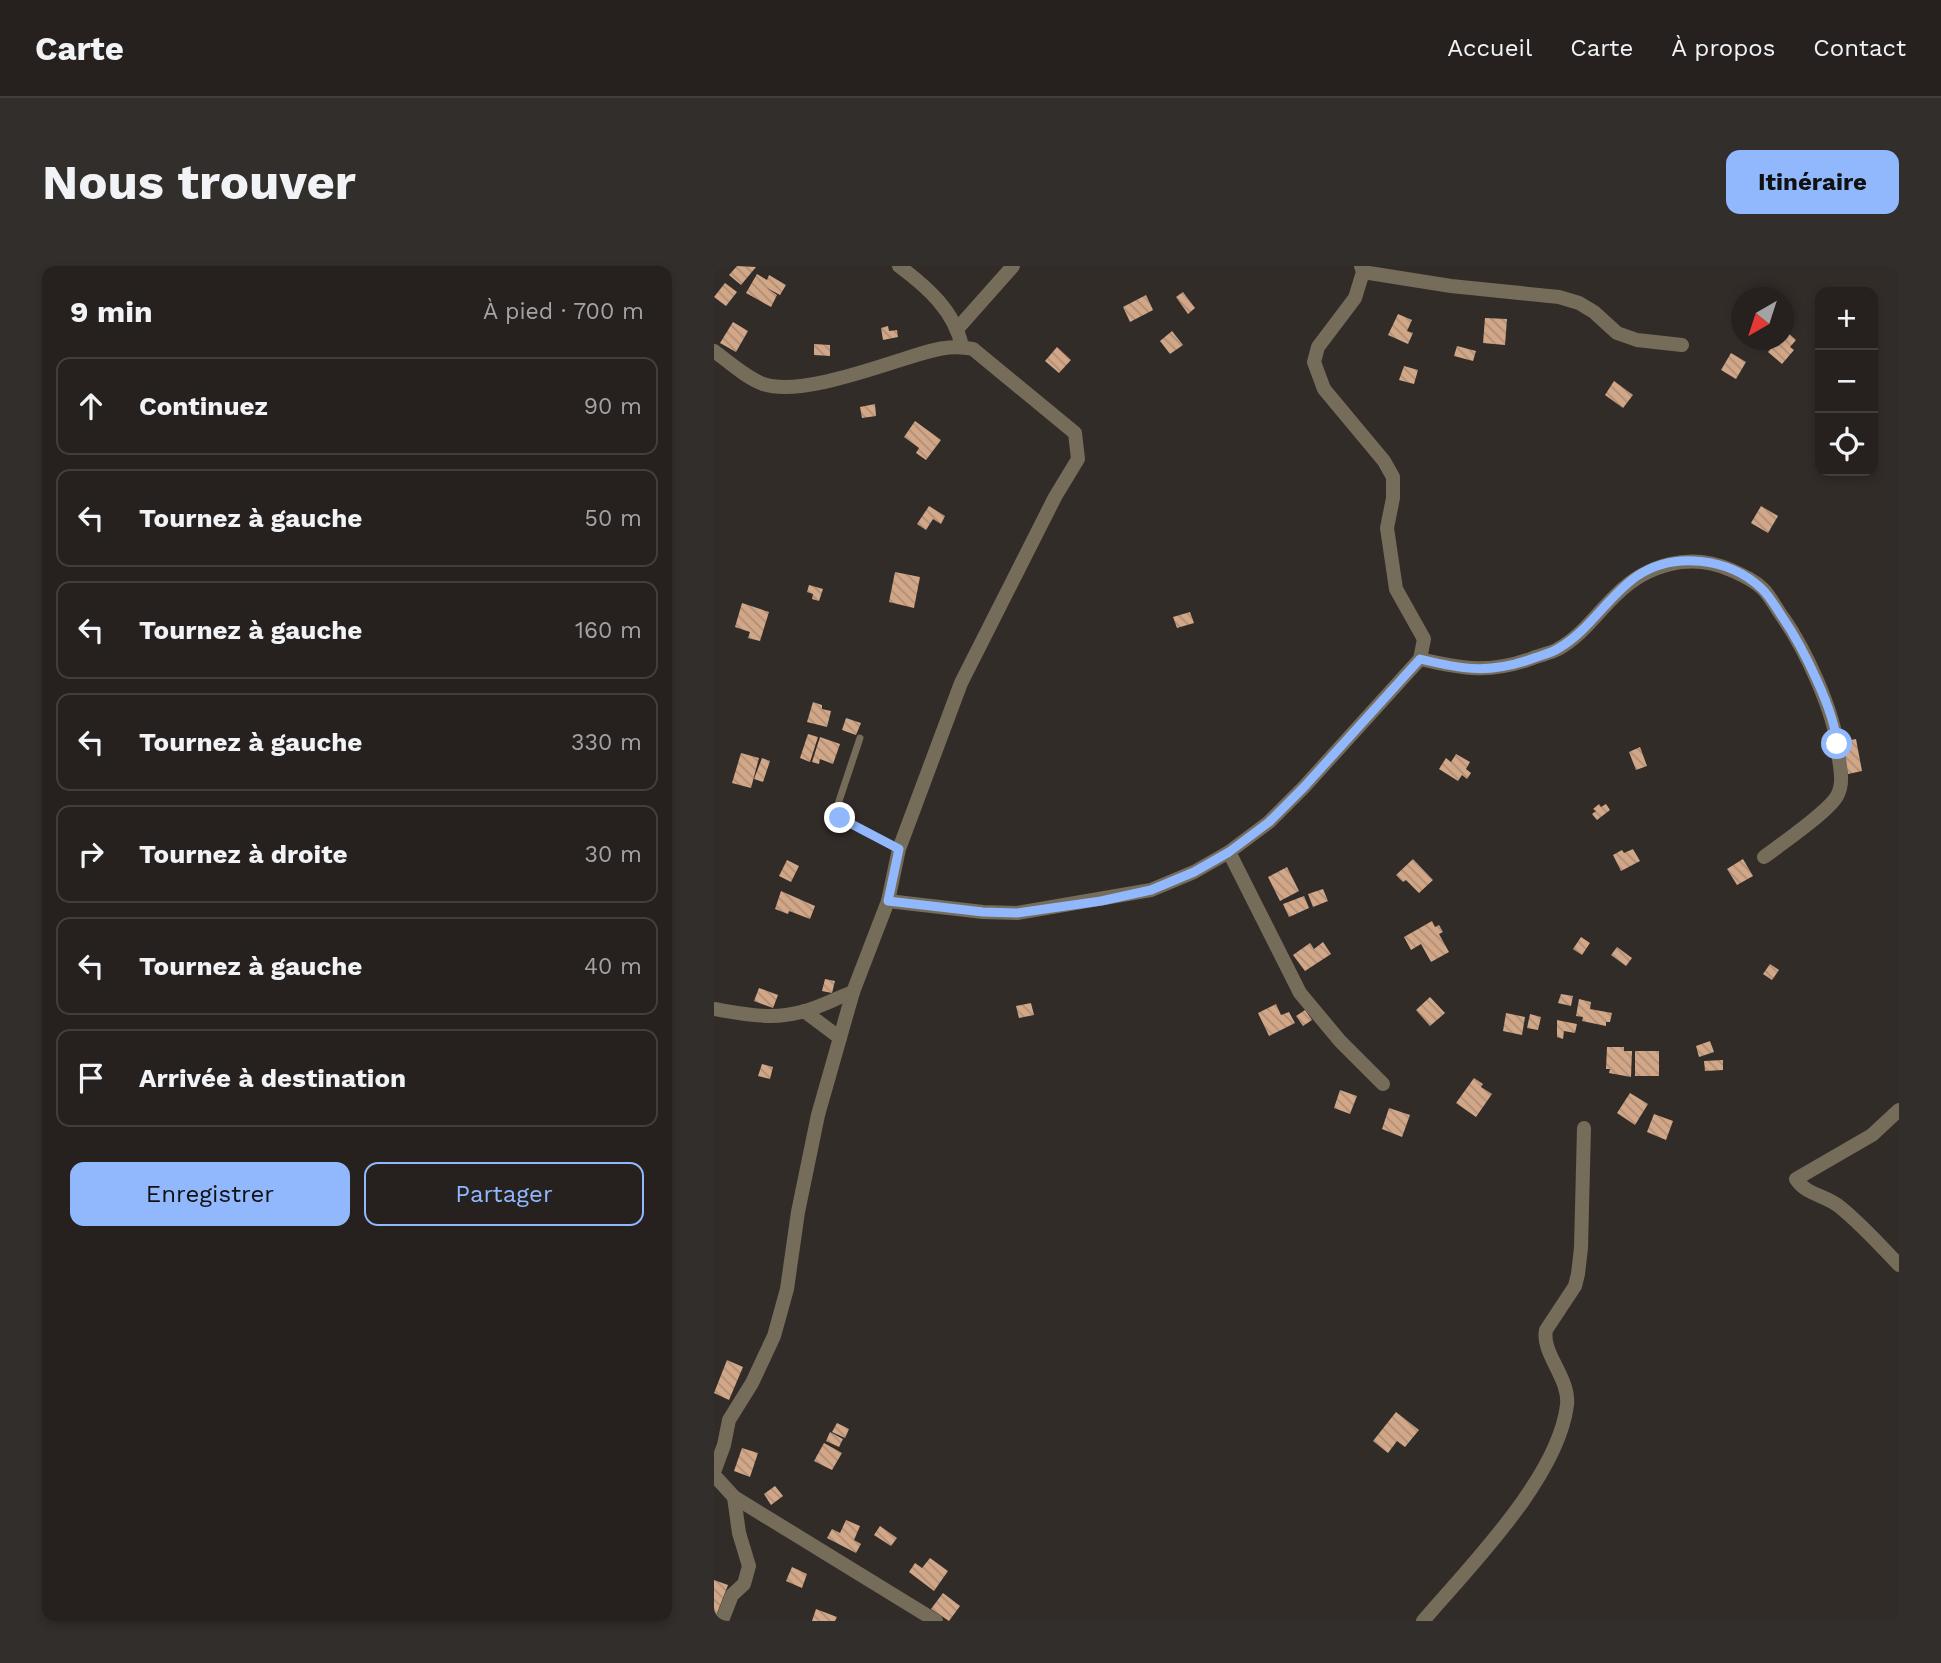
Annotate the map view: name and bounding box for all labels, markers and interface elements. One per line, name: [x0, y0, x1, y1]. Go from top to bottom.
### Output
text: Carte: [35, 29, 124, 68]
text: Accueil: [1447, 34, 1532, 62]
text: Carte: [1570, 34, 1633, 62]
text: À propos: [1671, 34, 1775, 62]
text: Contact: [1813, 34, 1906, 62]
button: Itinéraire: [1726, 150, 1899, 214]
text: Nous trouver: [42, 153, 356, 211]
north arrow: [1731, 287, 1794, 350]
map controls: [1815, 287, 1878, 476]
button: +: [1815, 287, 1878, 350]
text: 9 min: [70, 294, 153, 329]
text: À pied · 700 m: [483, 298, 644, 325]
button: −: [1815, 350, 1878, 413]
icon: ahead: [72, 387, 110, 425]
text: Continuez: [139, 391, 268, 421]
text: 90 m: [584, 393, 642, 420]
button: locate: [1815, 413, 1878, 476]
icon: left: [72, 499, 110, 537]
text: Tournez à gauche: [139, 503, 362, 533]
text: 50 m: [585, 505, 642, 532]
icon: left: [72, 611, 110, 649]
text: Tournez à gauche: [139, 615, 362, 645]
text: 160 m: [575, 617, 642, 644]
icon: left: [72, 723, 110, 761]
text: Tournez à gauche: [139, 727, 362, 757]
route start: [1821, 728, 1852, 759]
text: 330 m: [571, 729, 642, 756]
route end: [824, 802, 855, 833]
icon: right: [72, 835, 110, 873]
text: Tournez à droite: [139, 839, 348, 869]
text: 30 m: [585, 841, 642, 868]
icon: left: [72, 947, 110, 985]
text: Tournez à gauche: [139, 951, 362, 981]
text: 40 m: [584, 953, 642, 980]
icon: arrive: [72, 1059, 110, 1097]
text: Arrivée à destination: [139, 1063, 406, 1093]
button: Enregistrer: [70, 1162, 350, 1226]
button: Partager: [364, 1162, 644, 1226]

